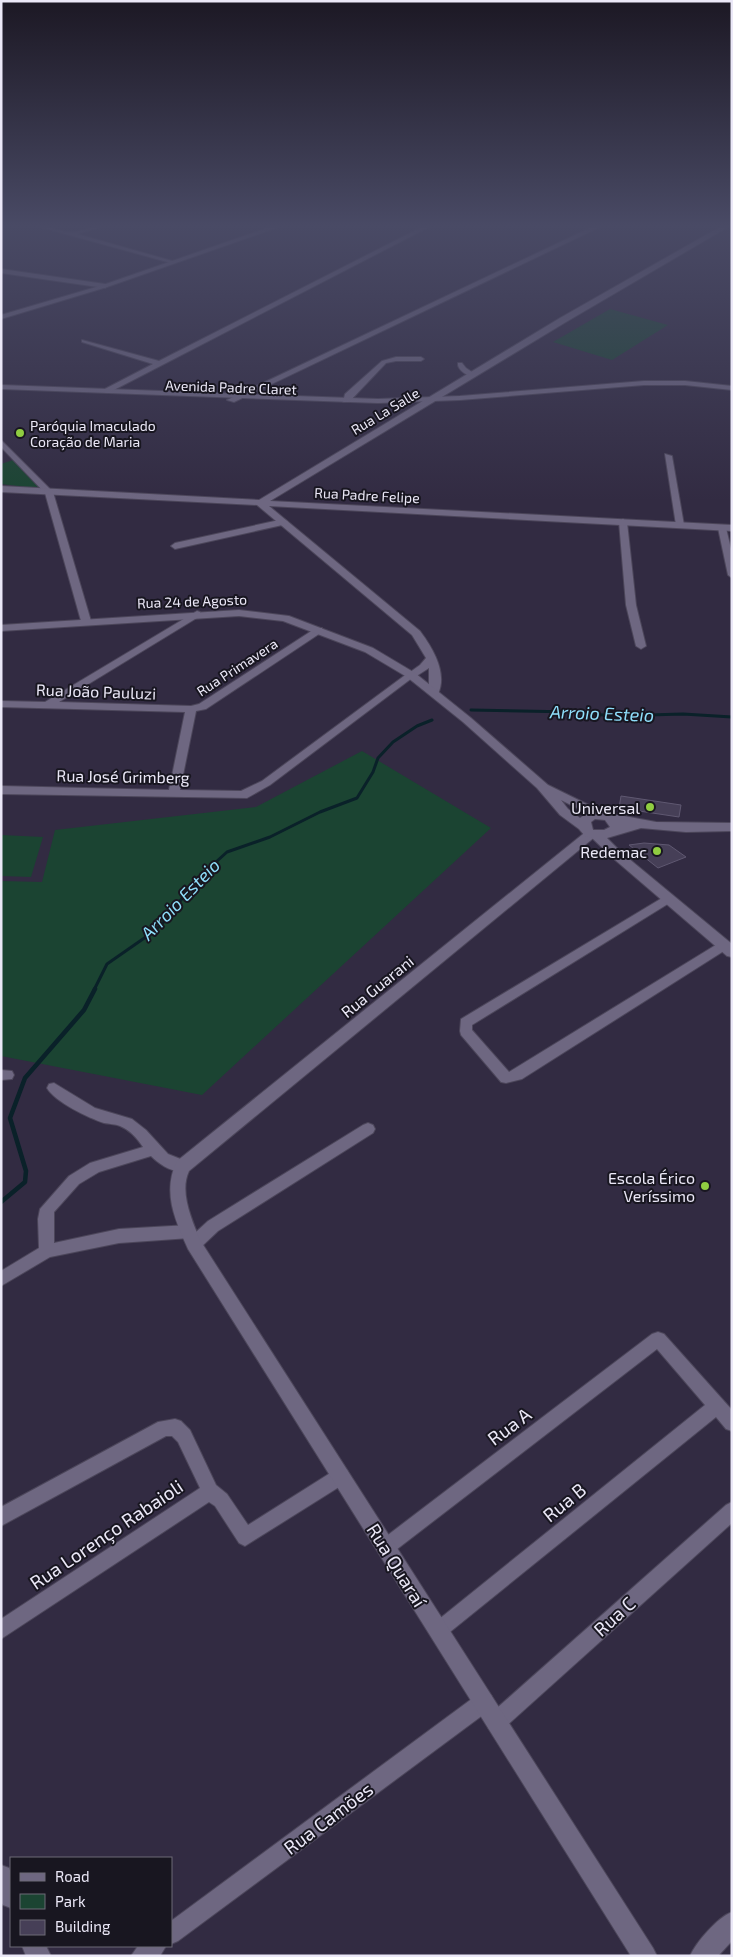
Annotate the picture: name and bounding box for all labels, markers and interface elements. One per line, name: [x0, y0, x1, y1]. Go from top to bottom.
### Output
street label: Avenida Padre Claret: [165, 376, 297, 398]
street label: Rua La Salle: [348, 384, 422, 438]
place label: Paróquia Imaculado Coração de Maria: [30, 417, 156, 451]
marker: Paróquia Imaculado Coração de Maria: [14, 427, 26, 439]
street label: Rua Padre Felipe: [314, 484, 420, 506]
street label: Rua 24 de Agosto: [137, 591, 247, 611]
street label: Rua Primavera: [193, 635, 281, 699]
street label: Rua João Pauluzi: [36, 679, 156, 703]
water label: Arroio Esteio: [549, 700, 654, 726]
street label: Rua José Grimberg: [56, 765, 190, 787]
place label: Universal: [571, 798, 640, 817]
marker: Universal: [644, 801, 656, 813]
place label: Redemac: [580, 842, 647, 861]
marker: Redemac: [651, 845, 663, 857]
water label: Arroio Esteio: [135, 854, 224, 945]
street label: Rua Guarani: [337, 951, 417, 1021]
place label: Escola Érico Veríssimo: [608, 1168, 695, 1205]
marker: Escola Érico Veríssimo: [699, 1180, 711, 1192]
street label: Rua A: [483, 1402, 535, 1450]
street label: Rua Lorenço Rabaioli: [25, 1474, 188, 1595]
street label: Rua B: [538, 1478, 590, 1526]
street label: Rua Quaraí: [362, 1519, 432, 1612]
street label: Rua C: [588, 1591, 640, 1641]
street label: Rua Camões: [279, 1777, 377, 1859]
legend: [10, 1857, 172, 1947]
text: Road: [55, 1867, 90, 1885]
text: Park: [55, 1892, 86, 1910]
text: Building: [55, 1917, 111, 1935]

